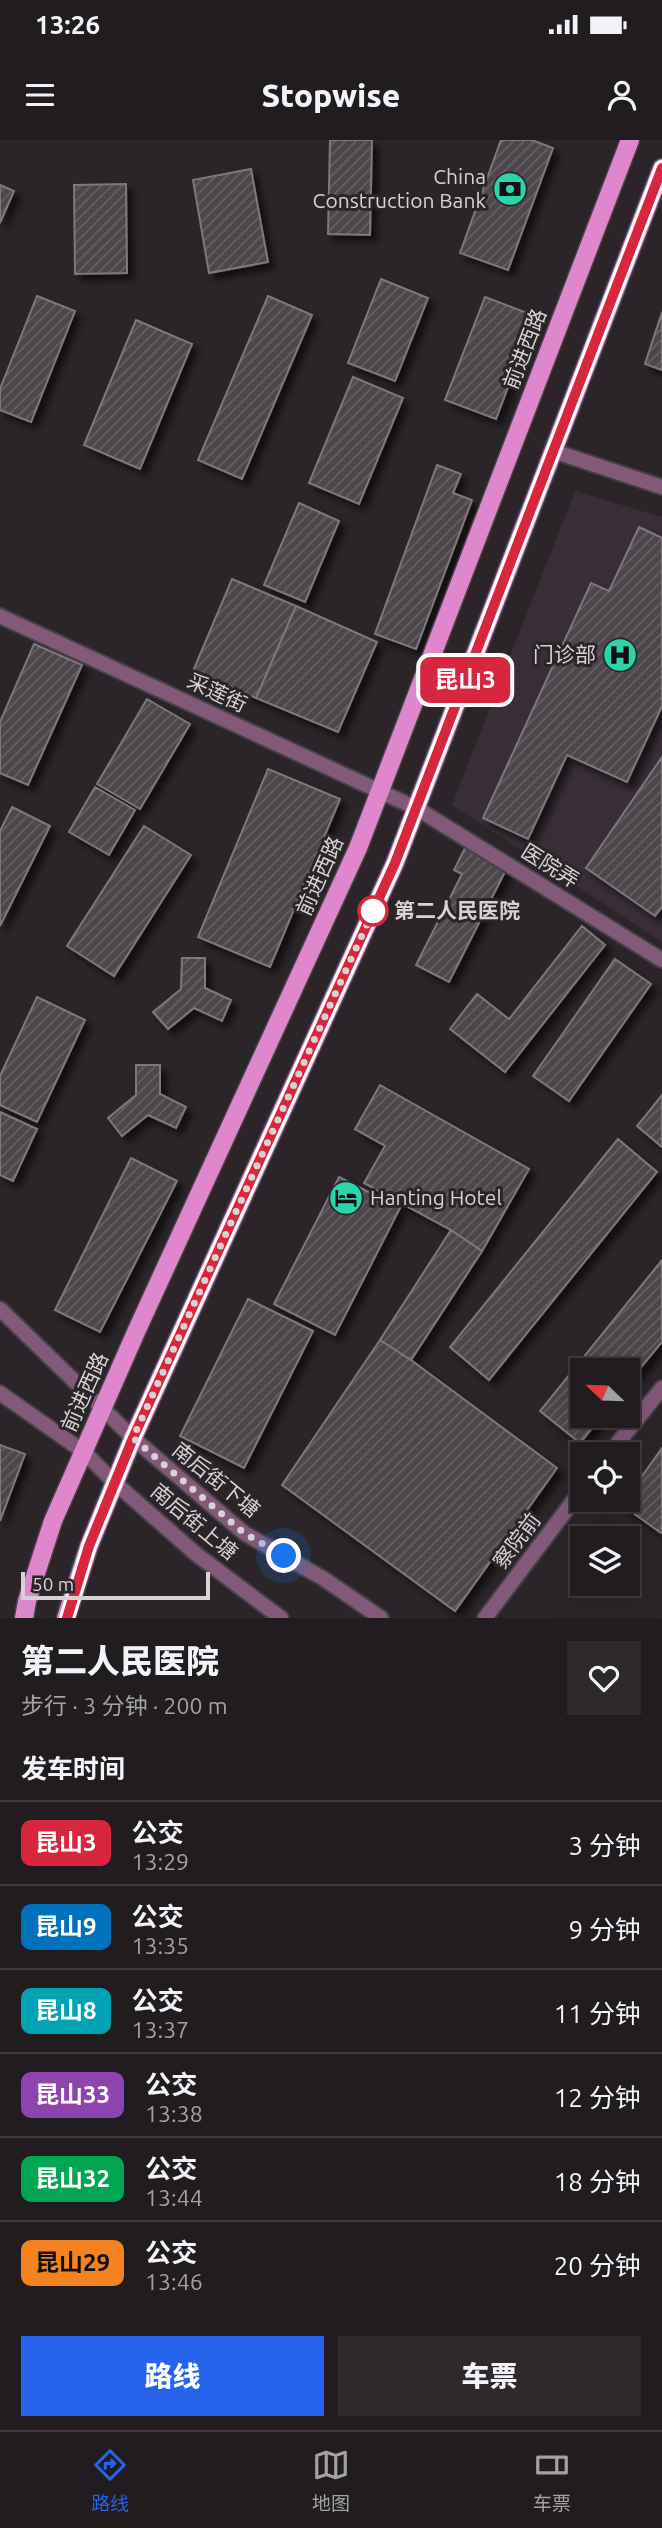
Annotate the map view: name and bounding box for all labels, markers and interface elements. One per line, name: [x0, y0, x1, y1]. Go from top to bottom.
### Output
text: 13:26: [35, 10, 100, 39]
icon: menu: [21, 76, 59, 114]
icon: person: [603, 76, 641, 114]
text: Stopwise: [261, 77, 401, 113]
place label: China Construction Bank: [313, 164, 486, 212]
bank icon: China Construction Bank: [491, 170, 529, 208]
street label: 前进西路: [498, 305, 550, 392]
hospital icon: 门诊部: [601, 636, 639, 674]
place label: 门诊部: [533, 642, 596, 666]
line badge: 昆山3: [425, 657, 505, 703]
text: 昆山3: [434, 666, 496, 693]
street label: 采莲街: [184, 668, 251, 716]
street label: 前进西路: [291, 832, 347, 919]
street label: 医院弄: [517, 838, 584, 892]
marker: 第二人民医院: [358, 896, 388, 926]
place label: 第二人民医院: [394, 898, 520, 922]
hotel icon: Hanting Hotel: [327, 1179, 365, 1217]
place label: Hanting Hotel: [370, 1185, 502, 1209]
street label: 前进西路: [56, 1348, 112, 1435]
north arrow: [570, 1358, 640, 1428]
map controls: [570, 1358, 640, 1596]
street label: 南后街下塘: [168, 1437, 265, 1522]
button: locate: [570, 1442, 640, 1512]
street label: 南后街上塘: [147, 1478, 243, 1564]
street label: 察院前: [488, 1508, 545, 1573]
button: layers: [570, 1526, 640, 1596]
your location: [266, 1538, 301, 1573]
scale bar: [21, 1569, 210, 1601]
text: 50 m: [32, 1573, 74, 1595]
button: heart: [567, 1641, 641, 1715]
text: 第二人民医院: [21, 1642, 219, 1679]
text: 步行 · 3 分钟 · 200 m: [21, 1693, 228, 1718]
text: 发车时间: [21, 1754, 125, 1783]
text: 公交: [132, 1818, 184, 1847]
text: 昆山3: [35, 1829, 97, 1856]
text: 3 分钟: [568, 1831, 641, 1860]
text: 13:29: [132, 1849, 189, 1874]
text: 公交: [132, 1902, 184, 1931]
text: 昆山9: [35, 1913, 97, 1940]
text: 9 分钟: [568, 1915, 641, 1944]
text: 13:35: [132, 1933, 189, 1958]
text: 公交: [132, 1986, 184, 2015]
text: 昆山8: [35, 1997, 97, 2024]
text: 11 分钟: [554, 1999, 641, 2028]
text: 13:37: [132, 2017, 189, 2042]
text: 公交: [145, 2070, 197, 2099]
text: 昆山33: [35, 2081, 110, 2108]
text: 12 分钟: [554, 2083, 641, 2112]
text: 13:38: [145, 2101, 203, 2126]
text: 公交: [145, 2154, 197, 2183]
text: 昆山32: [35, 2165, 110, 2192]
text: 18 分钟: [554, 2167, 641, 2196]
text: 13:44: [145, 2185, 203, 2210]
text: 公交: [145, 2238, 197, 2267]
text: 昆山29: [35, 2249, 110, 2276]
text: 20 分钟: [554, 2251, 641, 2280]
text: 13:46: [145, 2269, 203, 2294]
button: 路线: [21, 2336, 324, 2416]
button: 车票: [338, 2336, 641, 2416]
tab: 路线: [91, 2446, 129, 2515]
tab: 地图: [312, 2446, 350, 2515]
tab: 车票: [533, 2446, 571, 2515]

